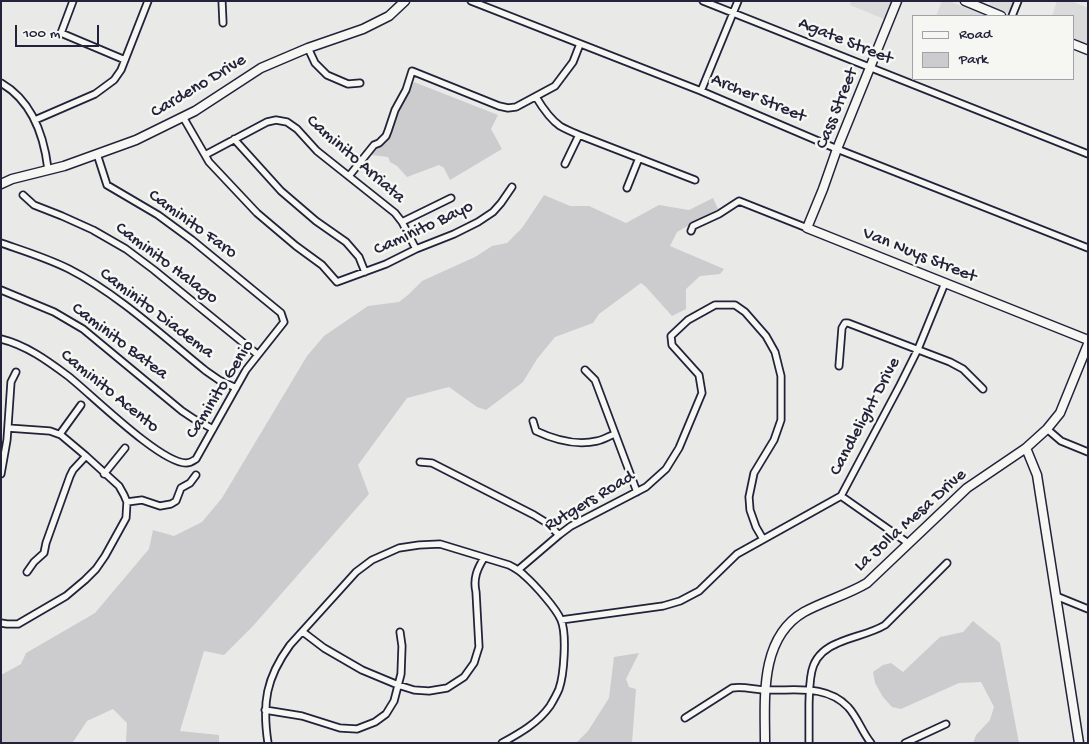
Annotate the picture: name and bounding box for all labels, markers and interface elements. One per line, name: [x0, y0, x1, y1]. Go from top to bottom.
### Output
street label: Agate Street: [795, 13, 895, 71]
scale bar: [18, 15, 101, 47]
legend: [912, 15, 1074, 80]
text: 100 m: [23, 25, 60, 43]
text: Road: [959, 26, 992, 44]
street label: Cardeno Drive: [147, 50, 251, 124]
text: Park: [959, 51, 988, 69]
street label: Cass Street: [812, 65, 864, 153]
street label: Archer Street: [707, 69, 809, 129]
street label: Caminito Arriata: [301, 111, 409, 209]
street label: Caminito Faro: [143, 185, 241, 265]
street label: Caminito Bayo: [371, 197, 477, 261]
street label: Caminito Halago: [110, 218, 222, 310]
street label: Van Nuys Street: [859, 223, 979, 289]
street label: Caminito Diadema: [94, 264, 218, 364]
street label: Caminito Batea: [66, 299, 172, 385]
street label: Caminito Genio: [182, 337, 260, 443]
street label: Caminito Acento: [55, 346, 163, 438]
street label: Candlelight Drive: [826, 354, 906, 480]
street label: La Jolla Mesa Drive: [850, 465, 972, 577]
street label: Rutgers Road: [541, 467, 639, 537]

